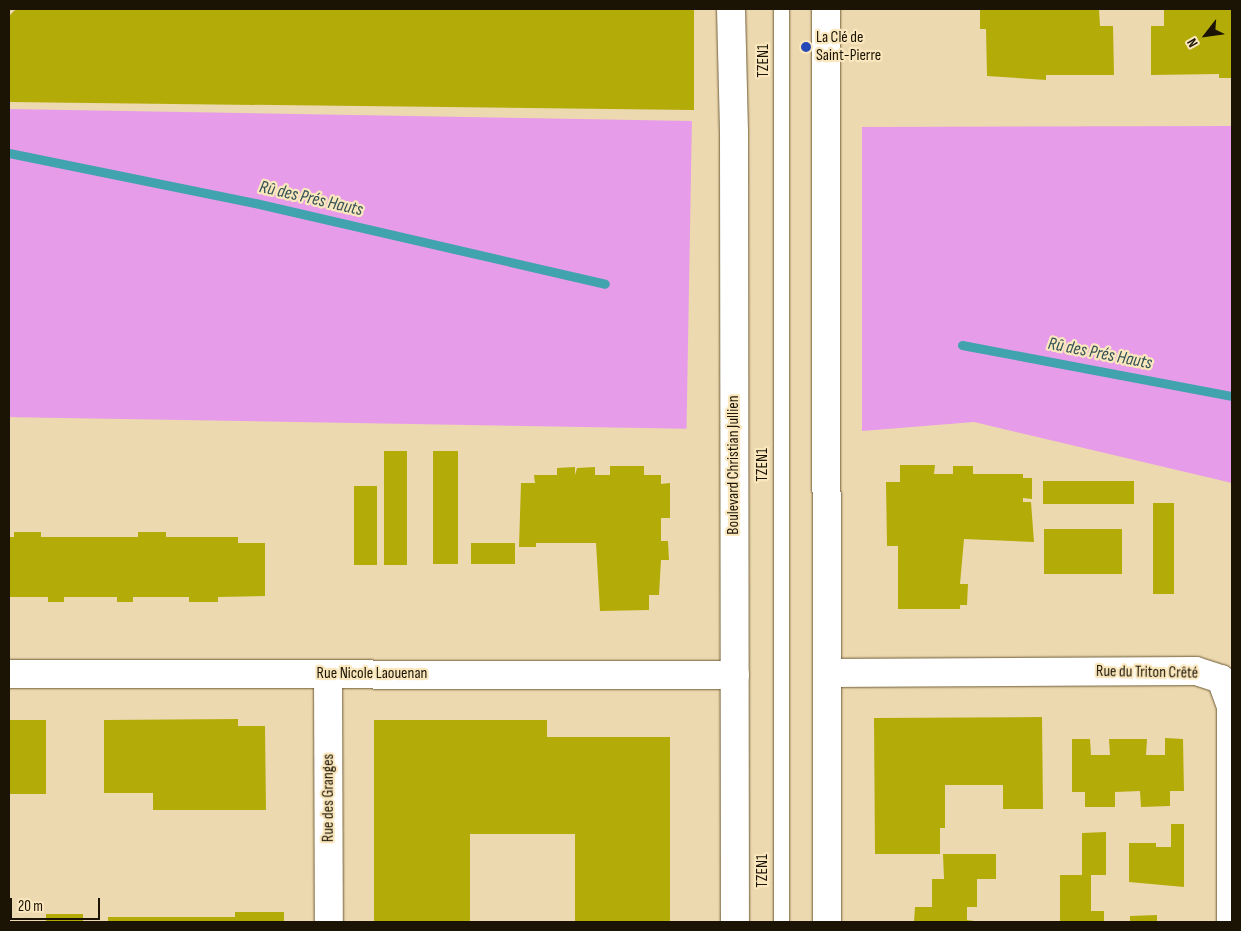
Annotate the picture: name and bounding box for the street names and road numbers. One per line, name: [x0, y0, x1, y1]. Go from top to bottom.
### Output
street label: TZEN1: [754, 44, 774, 78]
street label: Boulevard Christian Jullien: [724, 395, 744, 535]
street label: TZEN1: [753, 448, 773, 482]
street label: Rue du Triton Crêté: [1096, 663, 1198, 683]
street label: Rue Nicole Laouenan: [317, 664, 427, 684]
street label: Rue des Granges: [319, 754, 339, 842]
street label: TZEN1: [753, 854, 773, 888]

